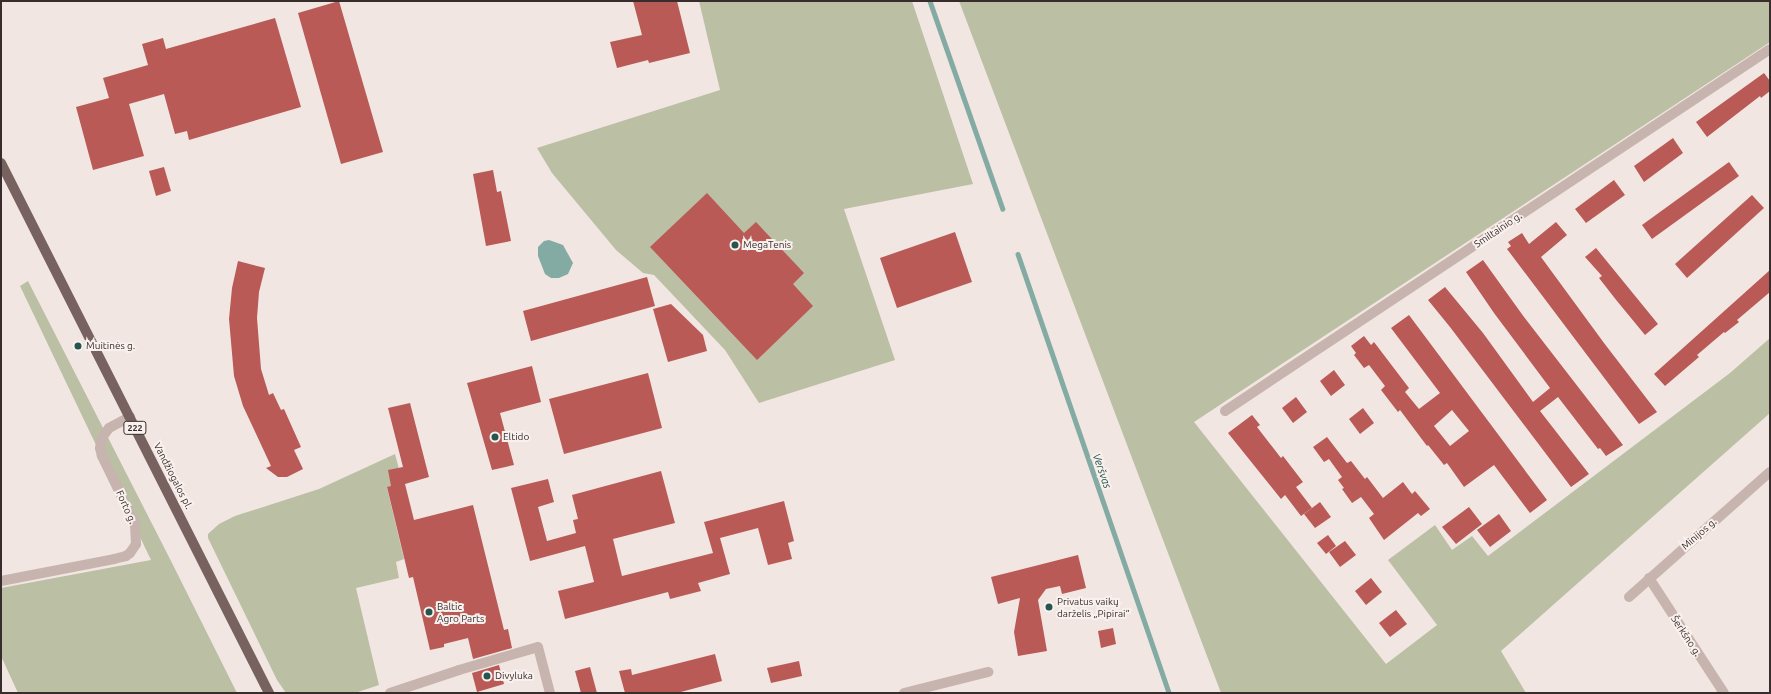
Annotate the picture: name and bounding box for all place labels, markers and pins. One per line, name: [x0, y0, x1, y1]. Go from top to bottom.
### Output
place label: MegaTenis: [743, 239, 791, 251]
marker: MegaTenis: [730, 240, 740, 250]
place label: Muitinės g.: [86, 340, 135, 352]
marker: Muitinės g.: [73, 341, 83, 351]
place label: Eltido: [503, 431, 529, 443]
marker: Eltido: [490, 432, 500, 442]
place label: Privatus vaikų darželis „Pipirai“: [1057, 595, 1129, 618]
place label: Baltic Agro Parts: [437, 600, 484, 624]
marker: Privatus vaikų darželis „Pipirai“: [1044, 602, 1054, 612]
marker: Baltic Agro Parts: [424, 607, 434, 617]
place label: Divyluka: [495, 670, 533, 682]
marker: Divyluka: [482, 671, 492, 681]

